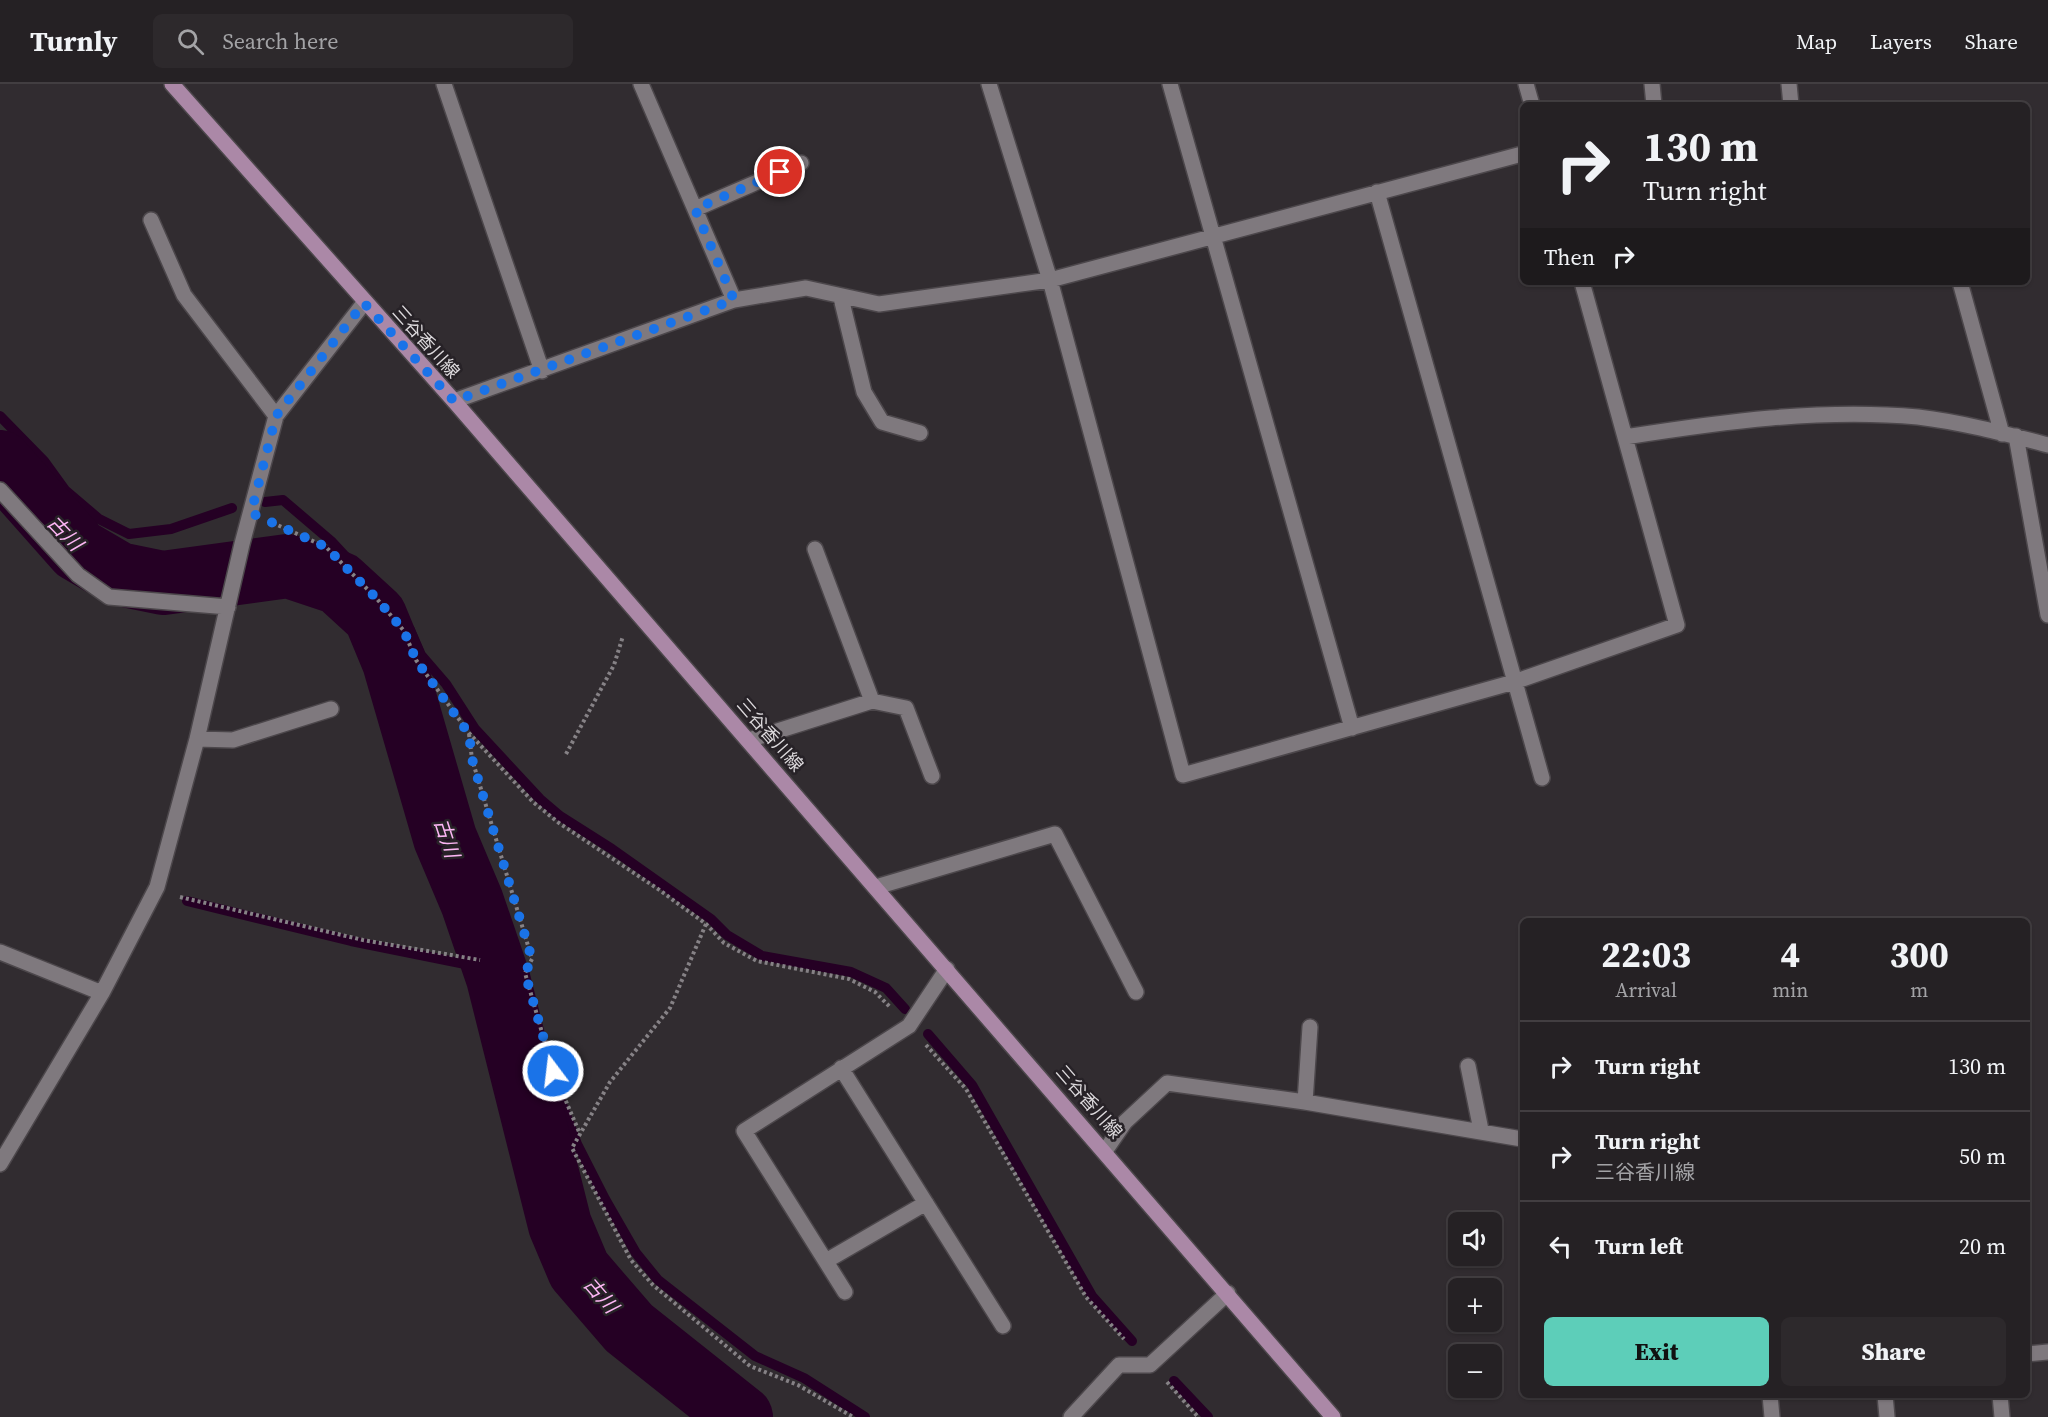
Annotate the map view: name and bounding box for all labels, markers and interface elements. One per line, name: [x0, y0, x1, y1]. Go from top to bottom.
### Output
search box: [153, 14, 573, 68]
text: Turnly: [30, 22, 117, 60]
icon: search: [174, 25, 207, 58]
text: Search here: [222, 26, 338, 56]
text: Map: [1796, 27, 1837, 56]
text: Layers: [1870, 27, 1932, 56]
text: Share: [1965, 27, 2018, 56]
text: 130 m: [1643, 117, 1758, 175]
icon: right: [1544, 126, 1622, 204]
pin: [754, 146, 805, 197]
icon: arrive: [763, 155, 796, 188]
text: Turn right: [1643, 172, 1767, 209]
icon: right: [1607, 240, 1640, 273]
text: Then: [1544, 242, 1595, 272]
street label: 三谷香川線: [387, 300, 466, 383]
water label: 古川: [41, 509, 90, 559]
street label: 三谷香川線: [731, 693, 809, 777]
water label: 古川: [428, 815, 467, 863]
text: 22:03: [1601, 930, 1691, 979]
text: 4: [1780, 930, 1800, 979]
text: 300: [1889, 930, 1949, 979]
text: Arrival: [1615, 976, 1677, 1004]
text: min: [1772, 976, 1808, 1004]
text: m: [1910, 976, 1928, 1004]
position arrow: [521, 1039, 585, 1103]
icon: right: [1544, 1050, 1577, 1083]
text: Turn right: [1595, 1051, 1700, 1081]
text: 130 m: [1948, 1051, 2006, 1081]
street label: 三谷香川線: [1050, 1060, 1128, 1144]
text: Turn right: [1595, 1126, 1700, 1156]
icon: right: [1544, 1140, 1577, 1173]
text: 50 m: [1959, 1141, 2006, 1171]
text: 三谷香川線: [1595, 1158, 1695, 1186]
map controls: [1448, 1212, 1502, 1398]
button: sound: [1448, 1212, 1502, 1266]
icon: left: [1544, 1230, 1577, 1263]
text: Turn left: [1595, 1231, 1683, 1261]
text: 20 m: [1959, 1231, 2006, 1261]
water label: 古川: [577, 1271, 626, 1321]
button: +: [1448, 1278, 1502, 1332]
button: Exit: [1544, 1317, 1769, 1386]
button: Share: [1781, 1317, 2006, 1386]
button: −: [1448, 1344, 1502, 1398]

